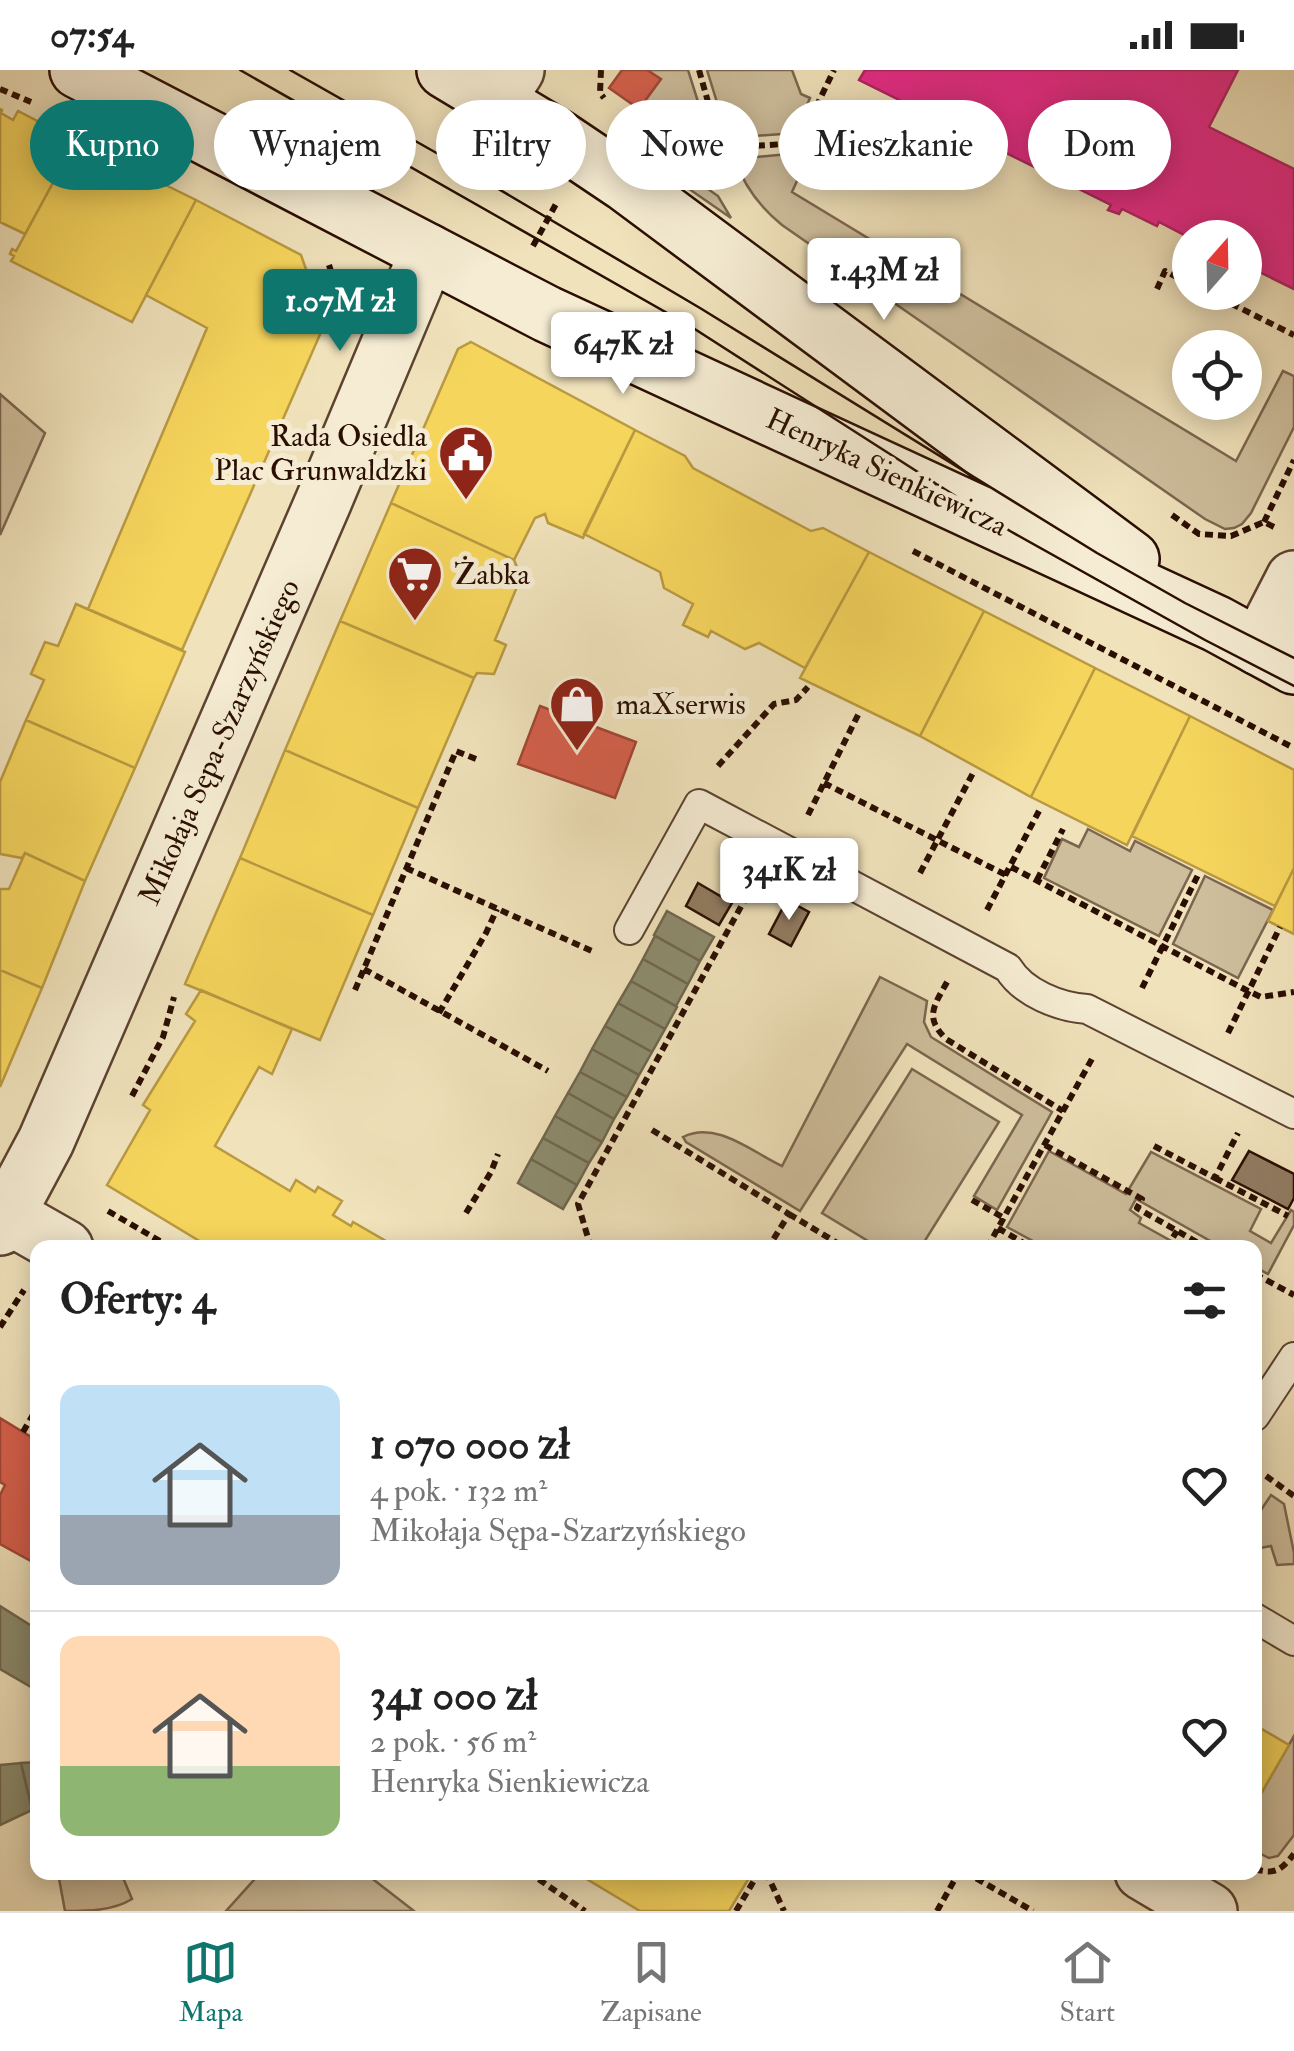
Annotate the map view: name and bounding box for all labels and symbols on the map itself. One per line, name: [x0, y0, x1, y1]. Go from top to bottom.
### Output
north arrow: [1172, 220, 1262, 310]
pin: 1.43M zł: [781, 238, 987, 323]
pin: 1.07M zł: [237, 269, 443, 354]
pin: 647K zł: [531, 312, 715, 397]
street label: Henryka Sienkiewicza: [760, 400, 1014, 545]
place label: Rada Osiedla Plac Grunwaldzki: [214, 418, 428, 489]
public building icon: Rada Osiedla Plac Grunwaldzki: [436, 423, 496, 502]
supermarket icon: Żabka: [385, 544, 445, 623]
place label: Żabka: [454, 556, 531, 593]
street label: Mikołaja Sępa-Szarzyńskiego: [131, 574, 308, 911]
shop icon: maXserwis: [547, 674, 607, 753]
place label: maXserwis: [616, 686, 746, 723]
pin: 341K zł: [697, 838, 881, 923]

